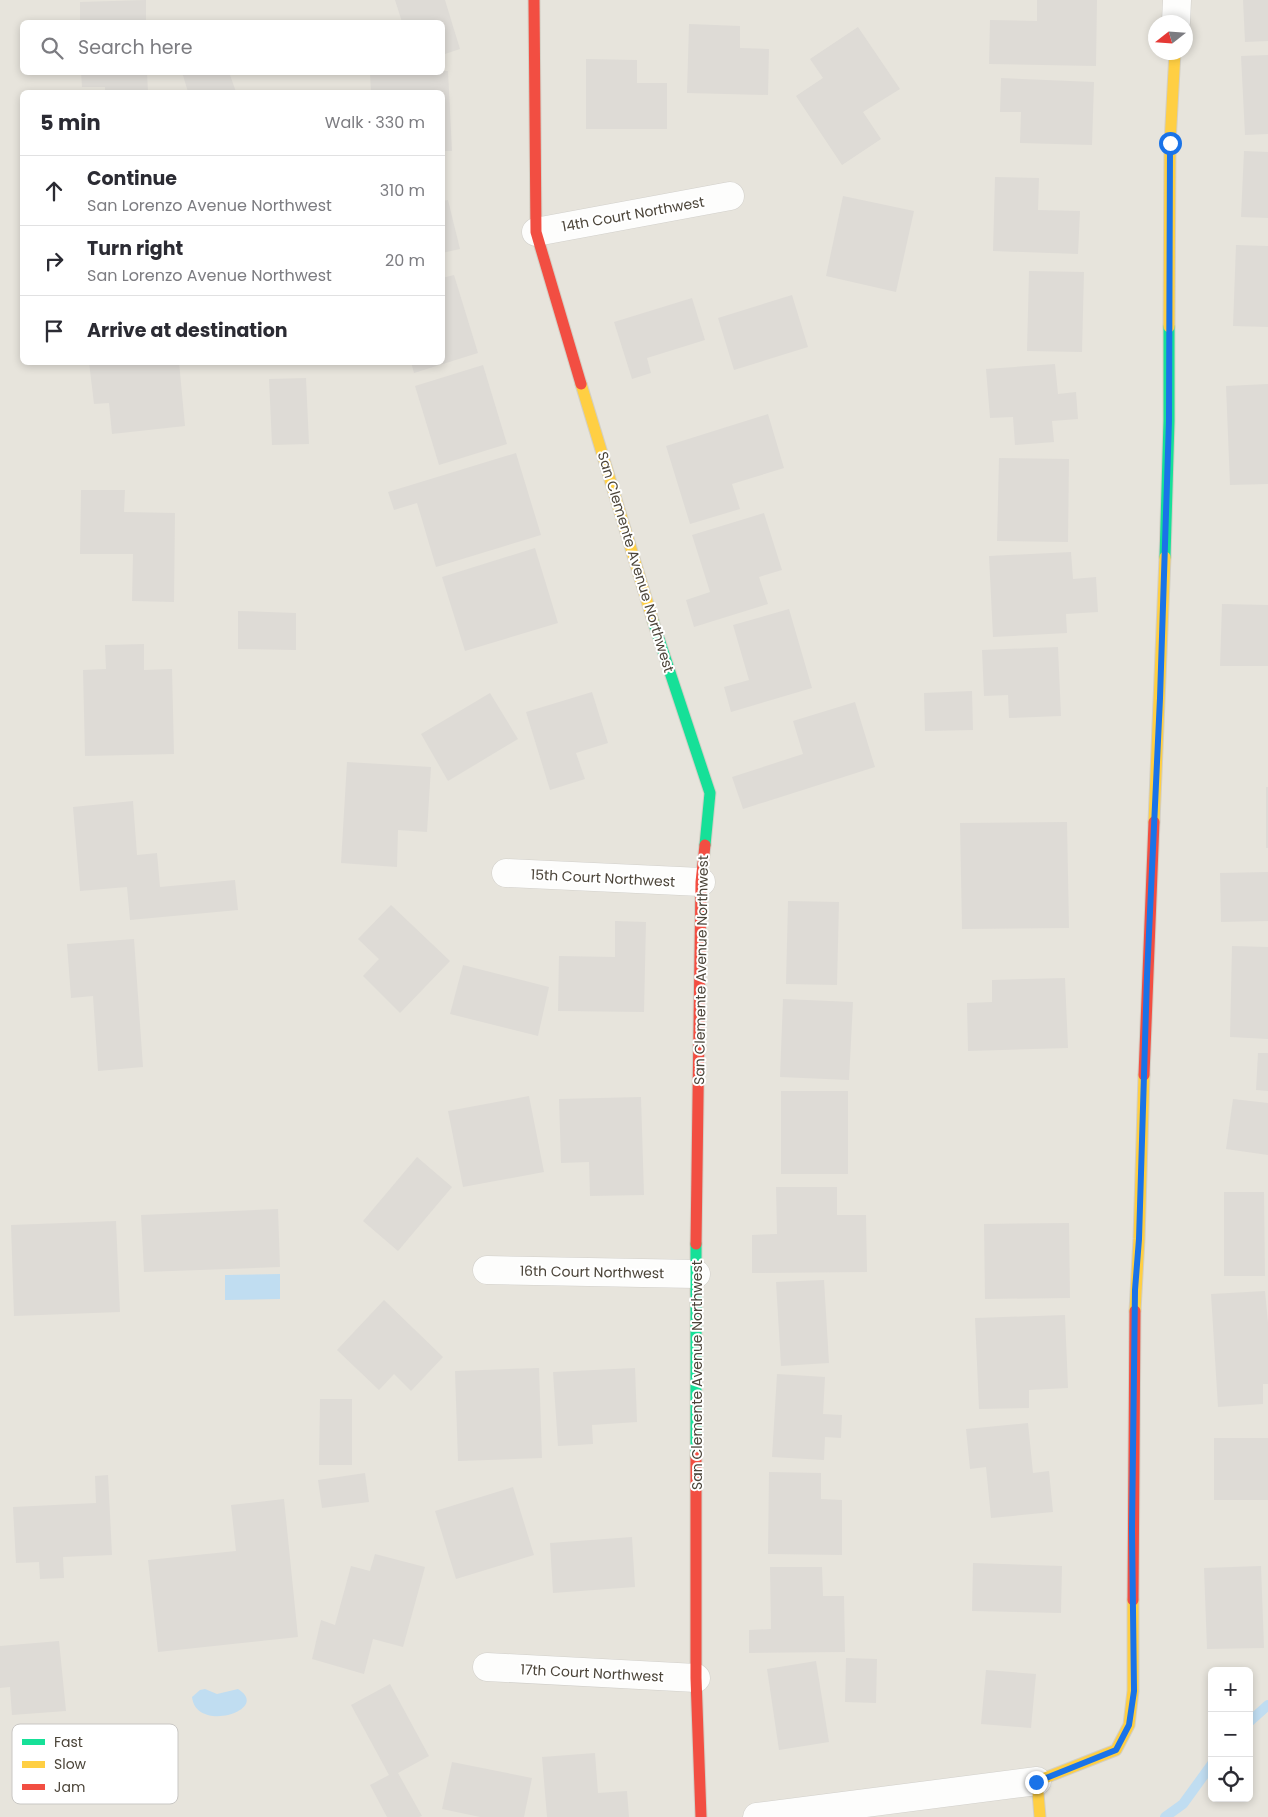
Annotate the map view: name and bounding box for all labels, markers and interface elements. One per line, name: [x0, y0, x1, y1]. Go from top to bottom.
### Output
north arrow: [1148, 15, 1193, 60]
search box: [20, 20, 445, 75]
icon: search: [38, 34, 66, 62]
text: Search here: [78, 34, 192, 61]
text: 5 min: [40, 108, 101, 137]
text: Walk · 330 m: [325, 111, 425, 134]
route start: [1159, 132, 1182, 155]
text: Continue: [87, 165, 177, 192]
icon: ahead: [40, 177, 68, 205]
text: 310 m: [380, 179, 425, 202]
street label: 14th Court Northwest: [560, 192, 706, 236]
text: San Lorenzo Avenue Northwest: [87, 194, 332, 217]
text: Turn right: [87, 235, 183, 262]
icon: right: [40, 247, 68, 275]
text: 20 m: [385, 249, 425, 272]
text: San Lorenzo Avenue Northwest: [87, 264, 332, 287]
icon: arrive: [40, 317, 68, 345]
text: Arrive at destination: [87, 317, 288, 344]
street label: San Clemente Avenue Northwest: [593, 449, 679, 675]
street label: San Clemente Avenue Northwest: [689, 855, 713, 1085]
street label: 15th Court Northwest: [530, 864, 676, 892]
street label: San Clemente Avenue Northwest: [687, 1260, 707, 1490]
street label: 16th Court Northwest: [520, 1261, 664, 1283]
street label: 17th Court Northwest: [520, 1659, 664, 1687]
map controls: [1208, 1667, 1253, 1802]
button: +: [1208, 1667, 1253, 1712]
button: −: [1208, 1712, 1253, 1757]
legend: [12, 1724, 178, 1804]
text: Fast: [54, 1732, 83, 1752]
text: Slow: [54, 1754, 87, 1774]
button: locate: [1208, 1757, 1253, 1802]
route end: [1025, 1771, 1048, 1794]
text: Jam: [54, 1777, 85, 1797]

